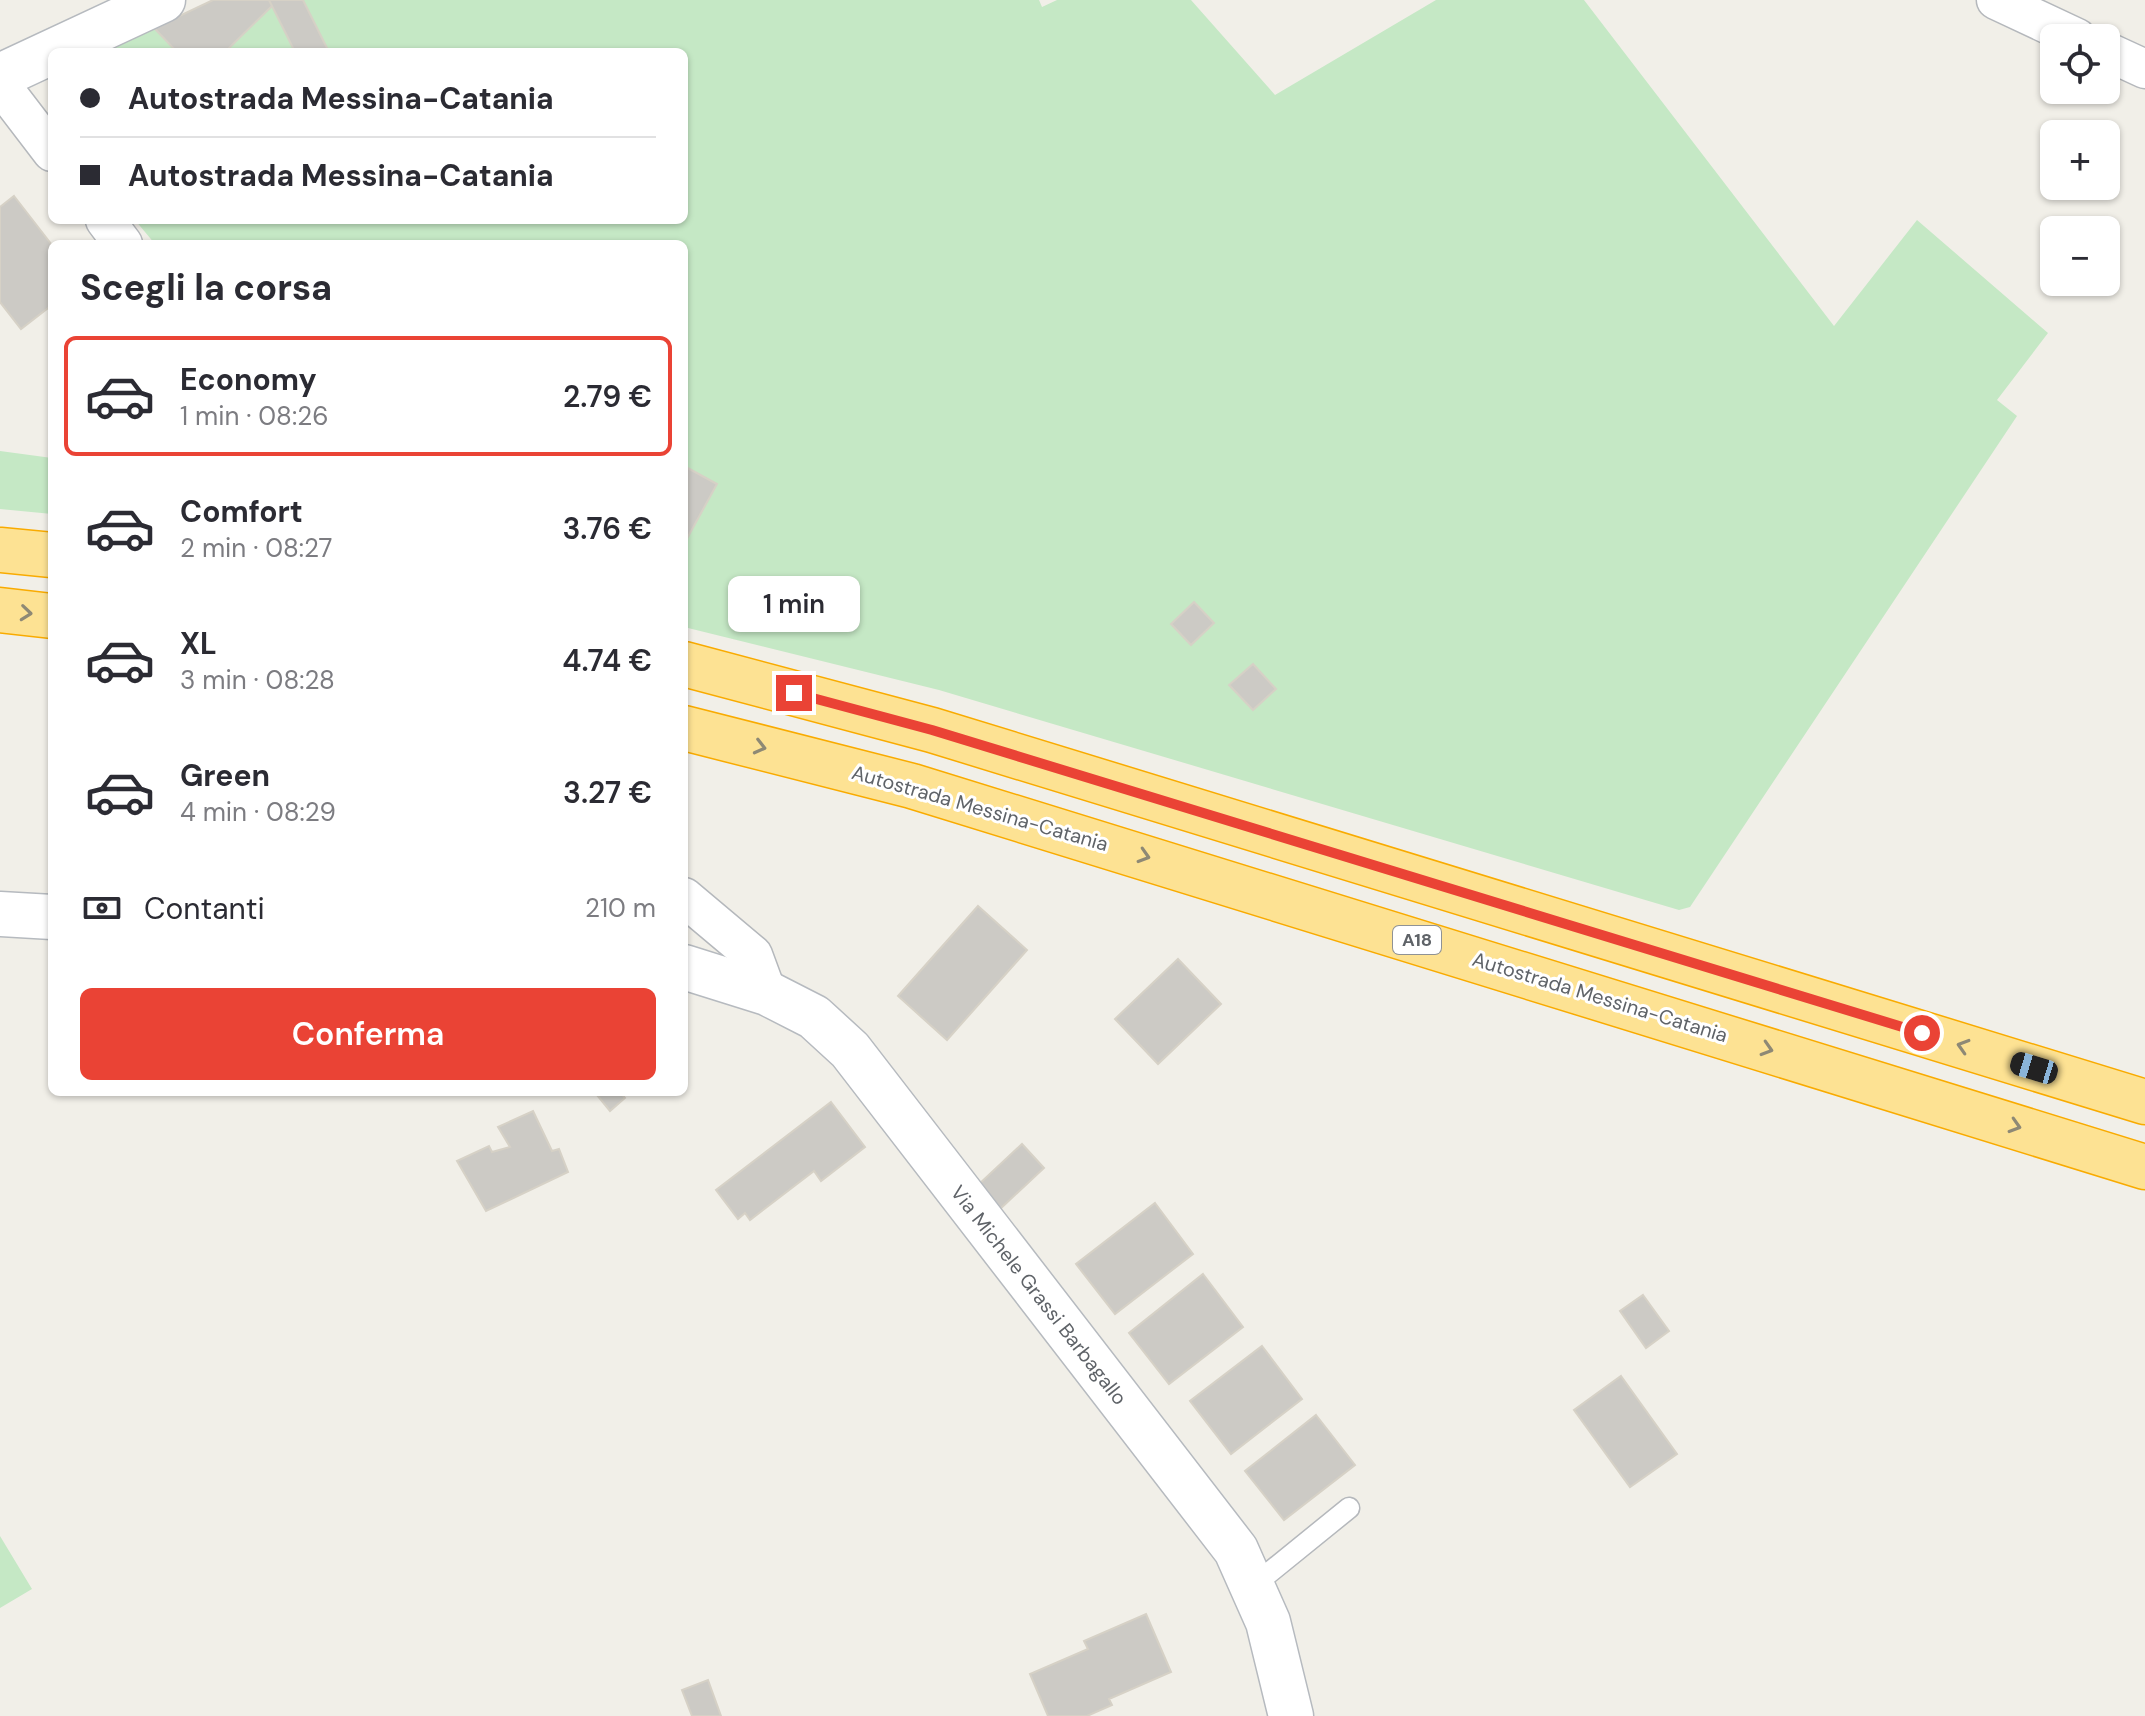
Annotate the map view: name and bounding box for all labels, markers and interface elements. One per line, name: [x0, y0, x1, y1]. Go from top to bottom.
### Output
map controls: [2040, 24, 2120, 296]
button: locate: [2040, 24, 2120, 104]
text: Autostrada Messina-Catania: [128, 79, 554, 118]
button: +: [2040, 120, 2120, 200]
text: Autostrada Messina-Catania: [128, 156, 554, 195]
button: −: [2040, 216, 2120, 296]
text: Scegli la corsa: [80, 264, 332, 311]
icon: car: [84, 360, 156, 432]
text: Economy: [180, 360, 317, 399]
text: 2.79 €: [563, 377, 652, 416]
text: 1 min · 08:26: [180, 399, 329, 433]
icon: car: [84, 492, 156, 564]
text: Comfort: [180, 492, 303, 531]
text: 3.76 €: [562, 509, 652, 548]
text: 2 min · 08:27: [180, 531, 332, 565]
callout: 1 min: [728, 577, 860, 633]
text: 1 min: [763, 587, 825, 621]
one-way arrow: [20, 604, 33, 621]
icon: car: [84, 624, 156, 696]
text: XL: [180, 624, 217, 663]
text: 4.74 €: [562, 641, 652, 680]
text: 3 min · 08:28: [180, 663, 335, 697]
route end: [776, 675, 812, 711]
one-way arrow: [752, 737, 766, 754]
icon: car: [84, 756, 156, 828]
text: Green: [180, 756, 270, 795]
street label: Autostrada Messina-Catania: [849, 759, 1111, 857]
text: 3.27 €: [563, 773, 652, 812]
text: 4 min · 08:29: [180, 795, 336, 829]
one-way arrow: [1137, 847, 1151, 863]
icon: cash: [80, 886, 124, 930]
text: Contanti: [144, 889, 265, 928]
text: 210 m: [585, 891, 656, 925]
road number: A18: [1393, 926, 1441, 954]
street label: Autostrada Messina-Catania: [1469, 946, 1731, 1048]
button: Conferma: [80, 988, 656, 1080]
route start: [1904, 1015, 1940, 1051]
one-way arrow: [1957, 1039, 1971, 1055]
one-way arrow: [1760, 1040, 1773, 1056]
car: [2008, 1050, 2060, 1086]
one-way arrow: [2008, 1117, 2022, 1133]
street label: Via Michele Grassi Barbagallo: [945, 1180, 1133, 1410]

